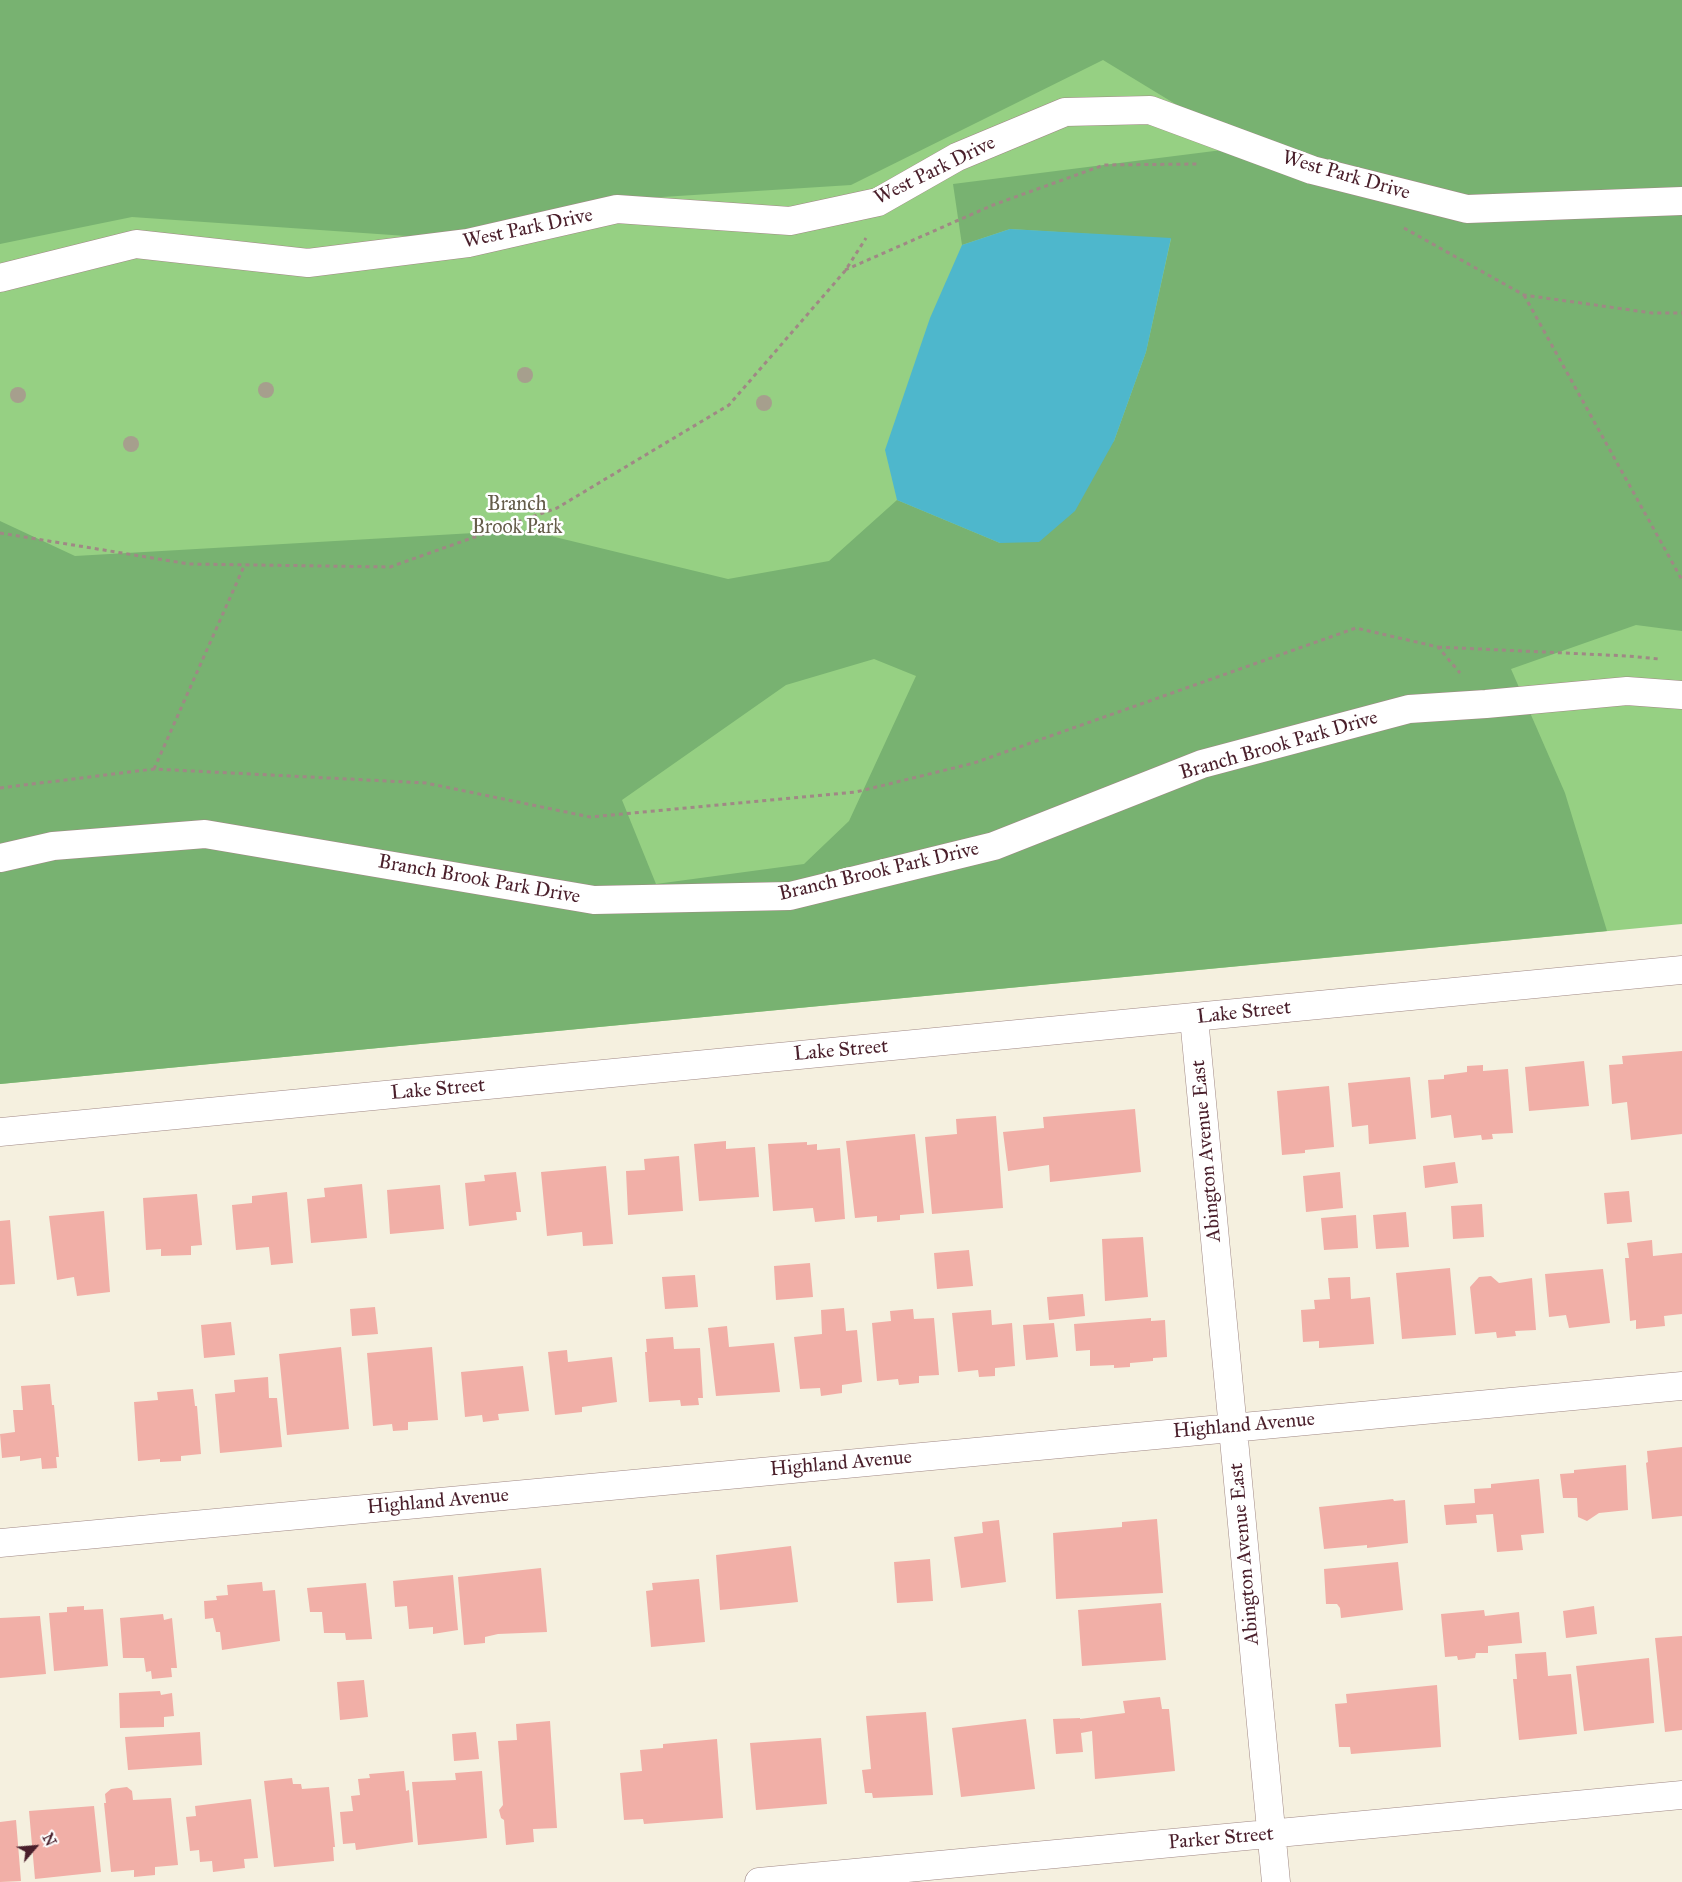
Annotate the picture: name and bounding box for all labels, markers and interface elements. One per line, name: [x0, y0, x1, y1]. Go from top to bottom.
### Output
street label: West Park Drive: [870, 131, 1000, 211]
street label: West Park Drive: [1279, 146, 1413, 206]
street label: West Park Drive: [461, 204, 595, 254]
park label: Branch Brook Park: [472, 493, 562, 540]
street label: Branch Brook Park Drive: [1177, 706, 1381, 786]
street label: Branch Brook Park Drive: [776, 837, 982, 907]
street label: Branch Brook Park Drive: [376, 850, 582, 910]
street label: Lake Street: [1196, 996, 1292, 1030]
street label: Lake Street: [793, 1035, 889, 1067]
street label: Abington Avenue East: [1187, 1059, 1227, 1243]
street label: Lake Street: [390, 1074, 486, 1106]
street label: Highland Avenue: [1172, 1408, 1316, 1444]
street label: Highland Avenue: [769, 1446, 913, 1482]
street label: Abington Avenue East: [1225, 1462, 1265, 1646]
street label: Highland Avenue: [366, 1484, 510, 1520]
north arrow: [10, 1822, 60, 1872]
street label: Parker Street: [1167, 1822, 1275, 1856]
text: N: [39, 1831, 59, 1849]

